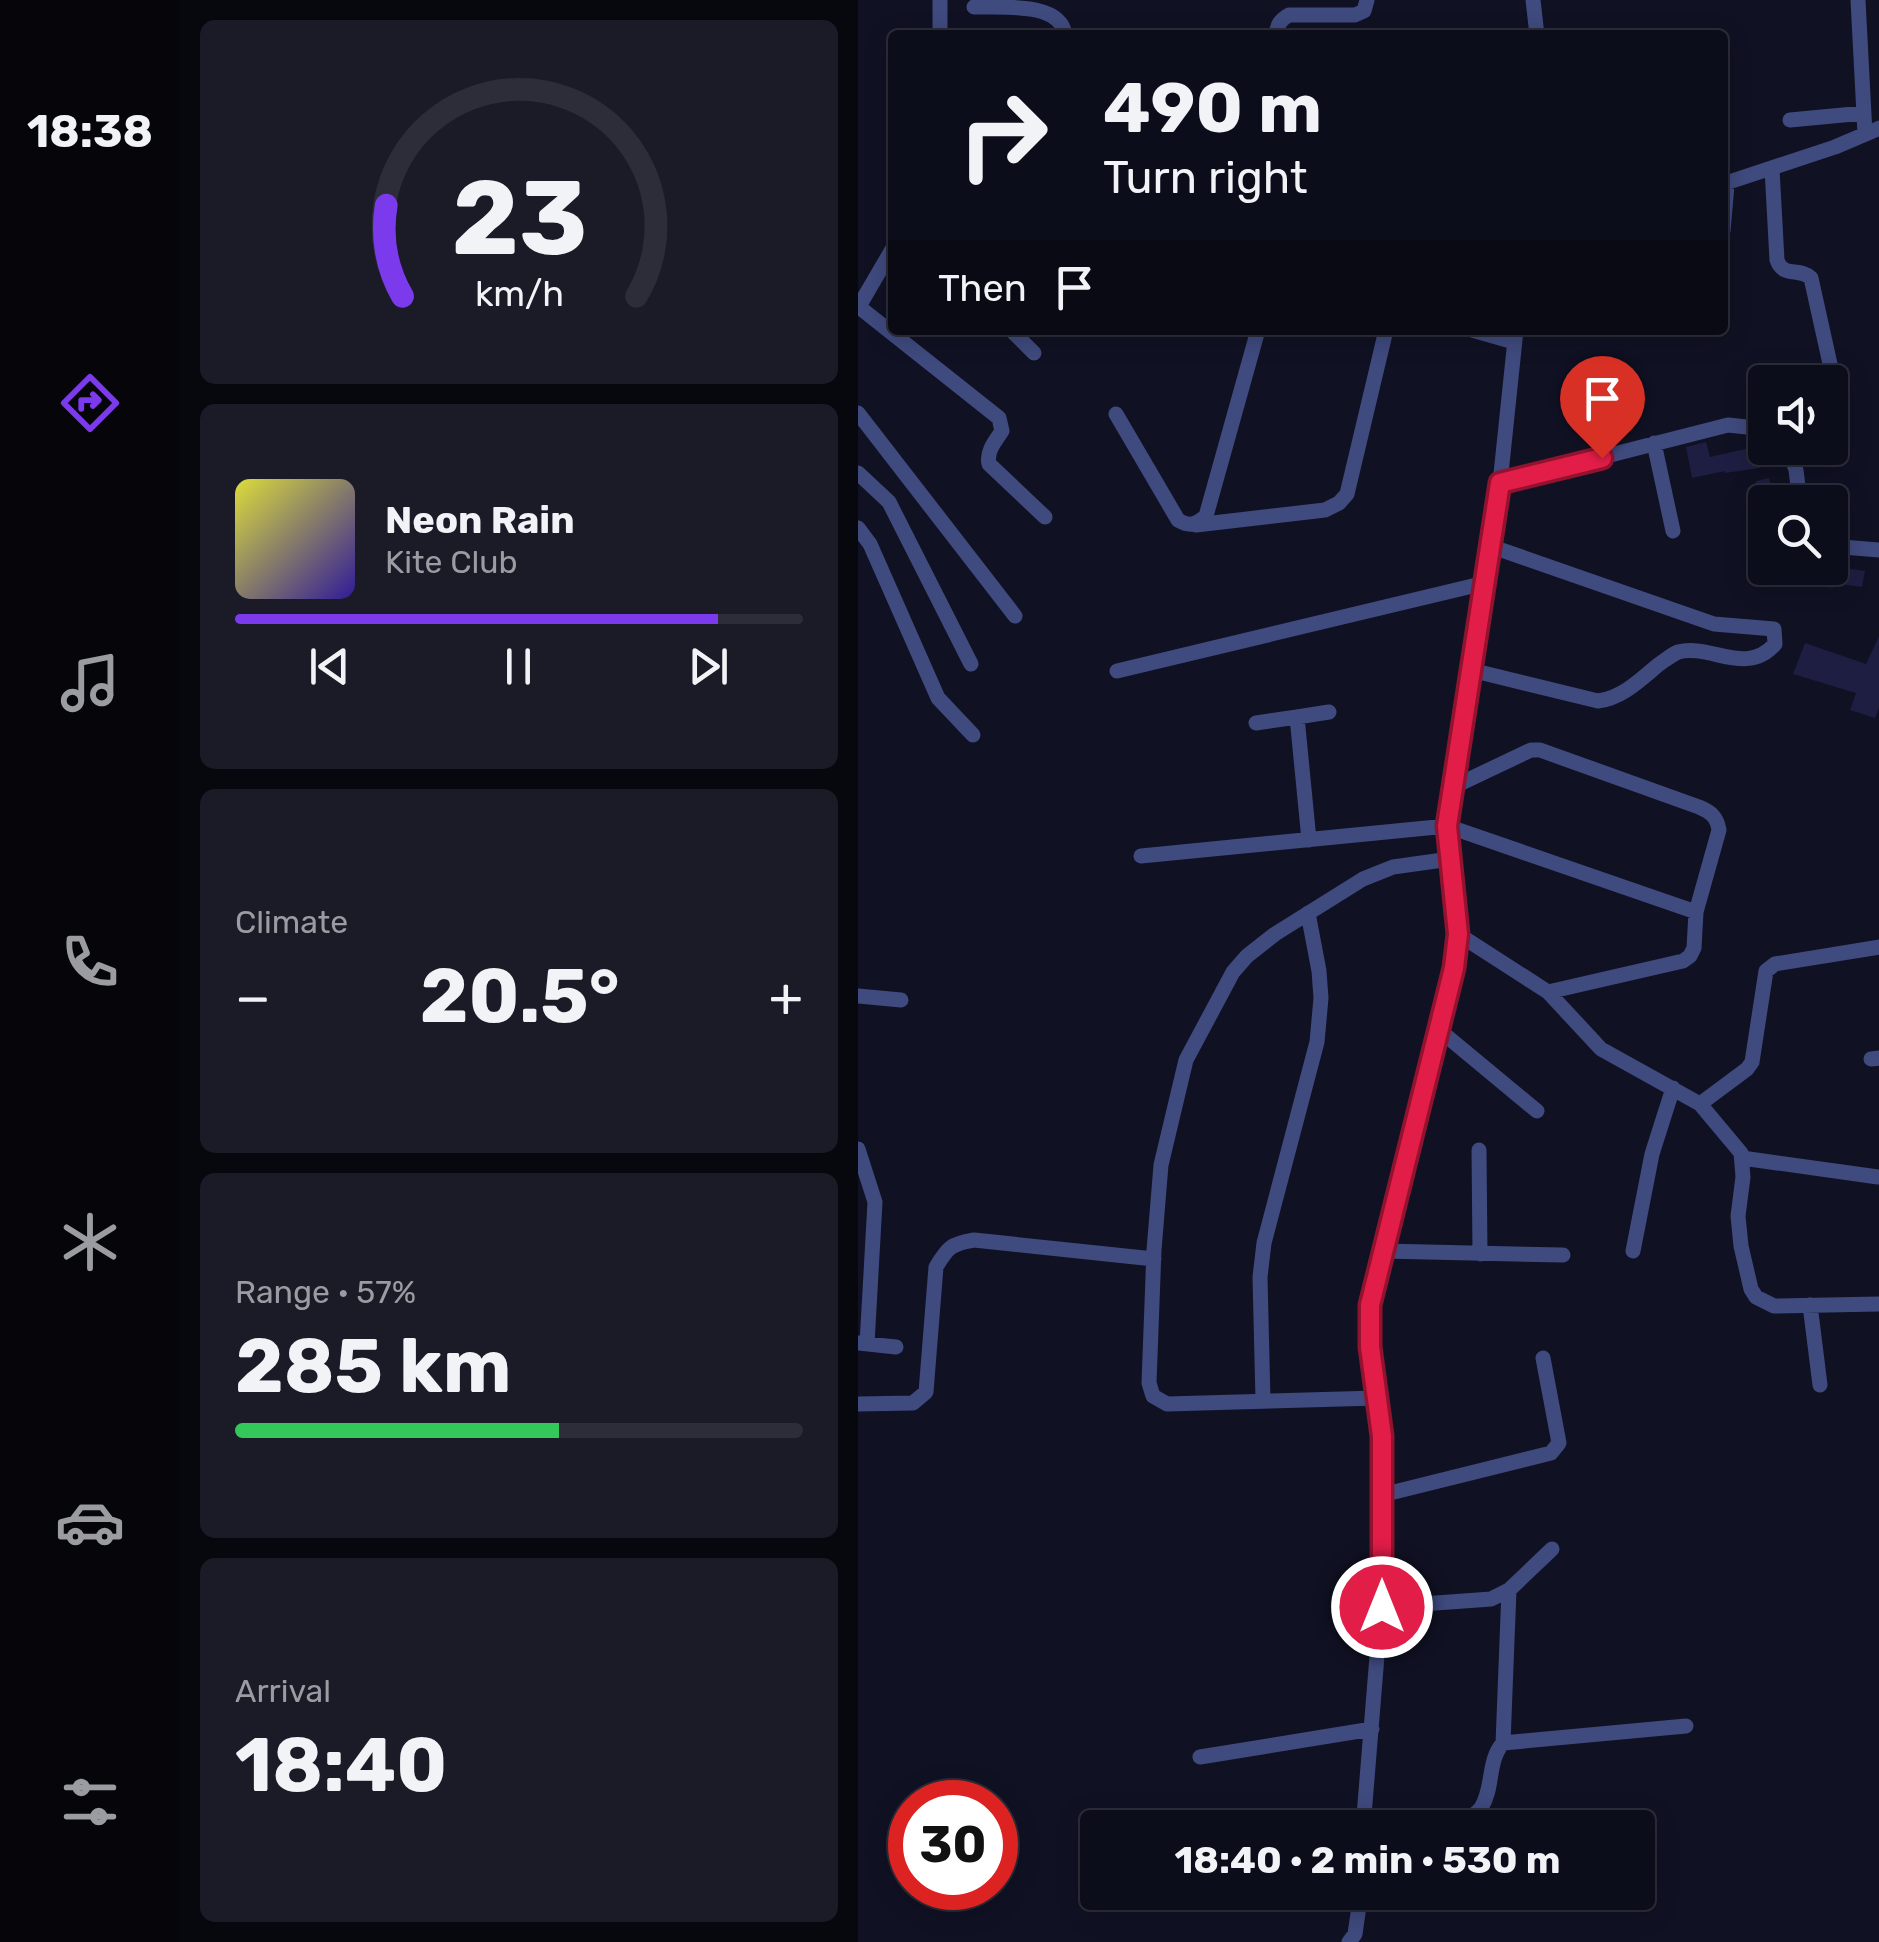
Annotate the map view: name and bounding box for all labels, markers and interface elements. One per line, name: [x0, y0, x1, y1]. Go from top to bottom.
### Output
text: 490 m: [1103, 67, 1322, 150]
icon: right: [938, 70, 1068, 200]
text: 18:38: [27, 105, 153, 158]
text: Turn right: [1103, 151, 1307, 204]
text: 23: [451, 157, 587, 280]
icon: arrive: [1047, 260, 1102, 315]
text: Then: [938, 265, 1027, 311]
text: km/h: [474, 273, 564, 315]
pin: [1560, 356, 1645, 459]
map controls: [1748, 365, 1848, 585]
button: sound: [1748, 365, 1848, 465]
icon: directions: [55, 368, 125, 438]
icon: arrive: [1575, 371, 1630, 426]
button: search: [1748, 485, 1848, 585]
text: Neon Rain: [385, 497, 575, 543]
text: Kite Club: [385, 543, 518, 581]
icon: previous: [302, 639, 357, 694]
icon: pause: [491, 639, 546, 694]
icon: next: [681, 639, 736, 694]
icon: music: [55, 648, 125, 718]
text: Climate: [235, 903, 348, 941]
icon: phone: [55, 927, 125, 997]
text: 20.5°: [420, 952, 620, 1041]
text: −: [235, 965, 271, 1030]
text: +: [769, 965, 803, 1030]
icon: climate: [55, 1207, 125, 1277]
text: Range · 57%: [235, 1273, 416, 1311]
text: 285 km: [235, 1322, 512, 1411]
icon: car: [55, 1487, 125, 1557]
position arrow: [1330, 1555, 1434, 1659]
text: Arrival: [235, 1672, 331, 1710]
text: 18:40: [235, 1721, 447, 1810]
icon: filters: [55, 1767, 125, 1837]
speed limit sign: 30: [888, 1780, 1018, 1910]
text: 18:40 · 2 min · 530 m: [1174, 1837, 1561, 1883]

